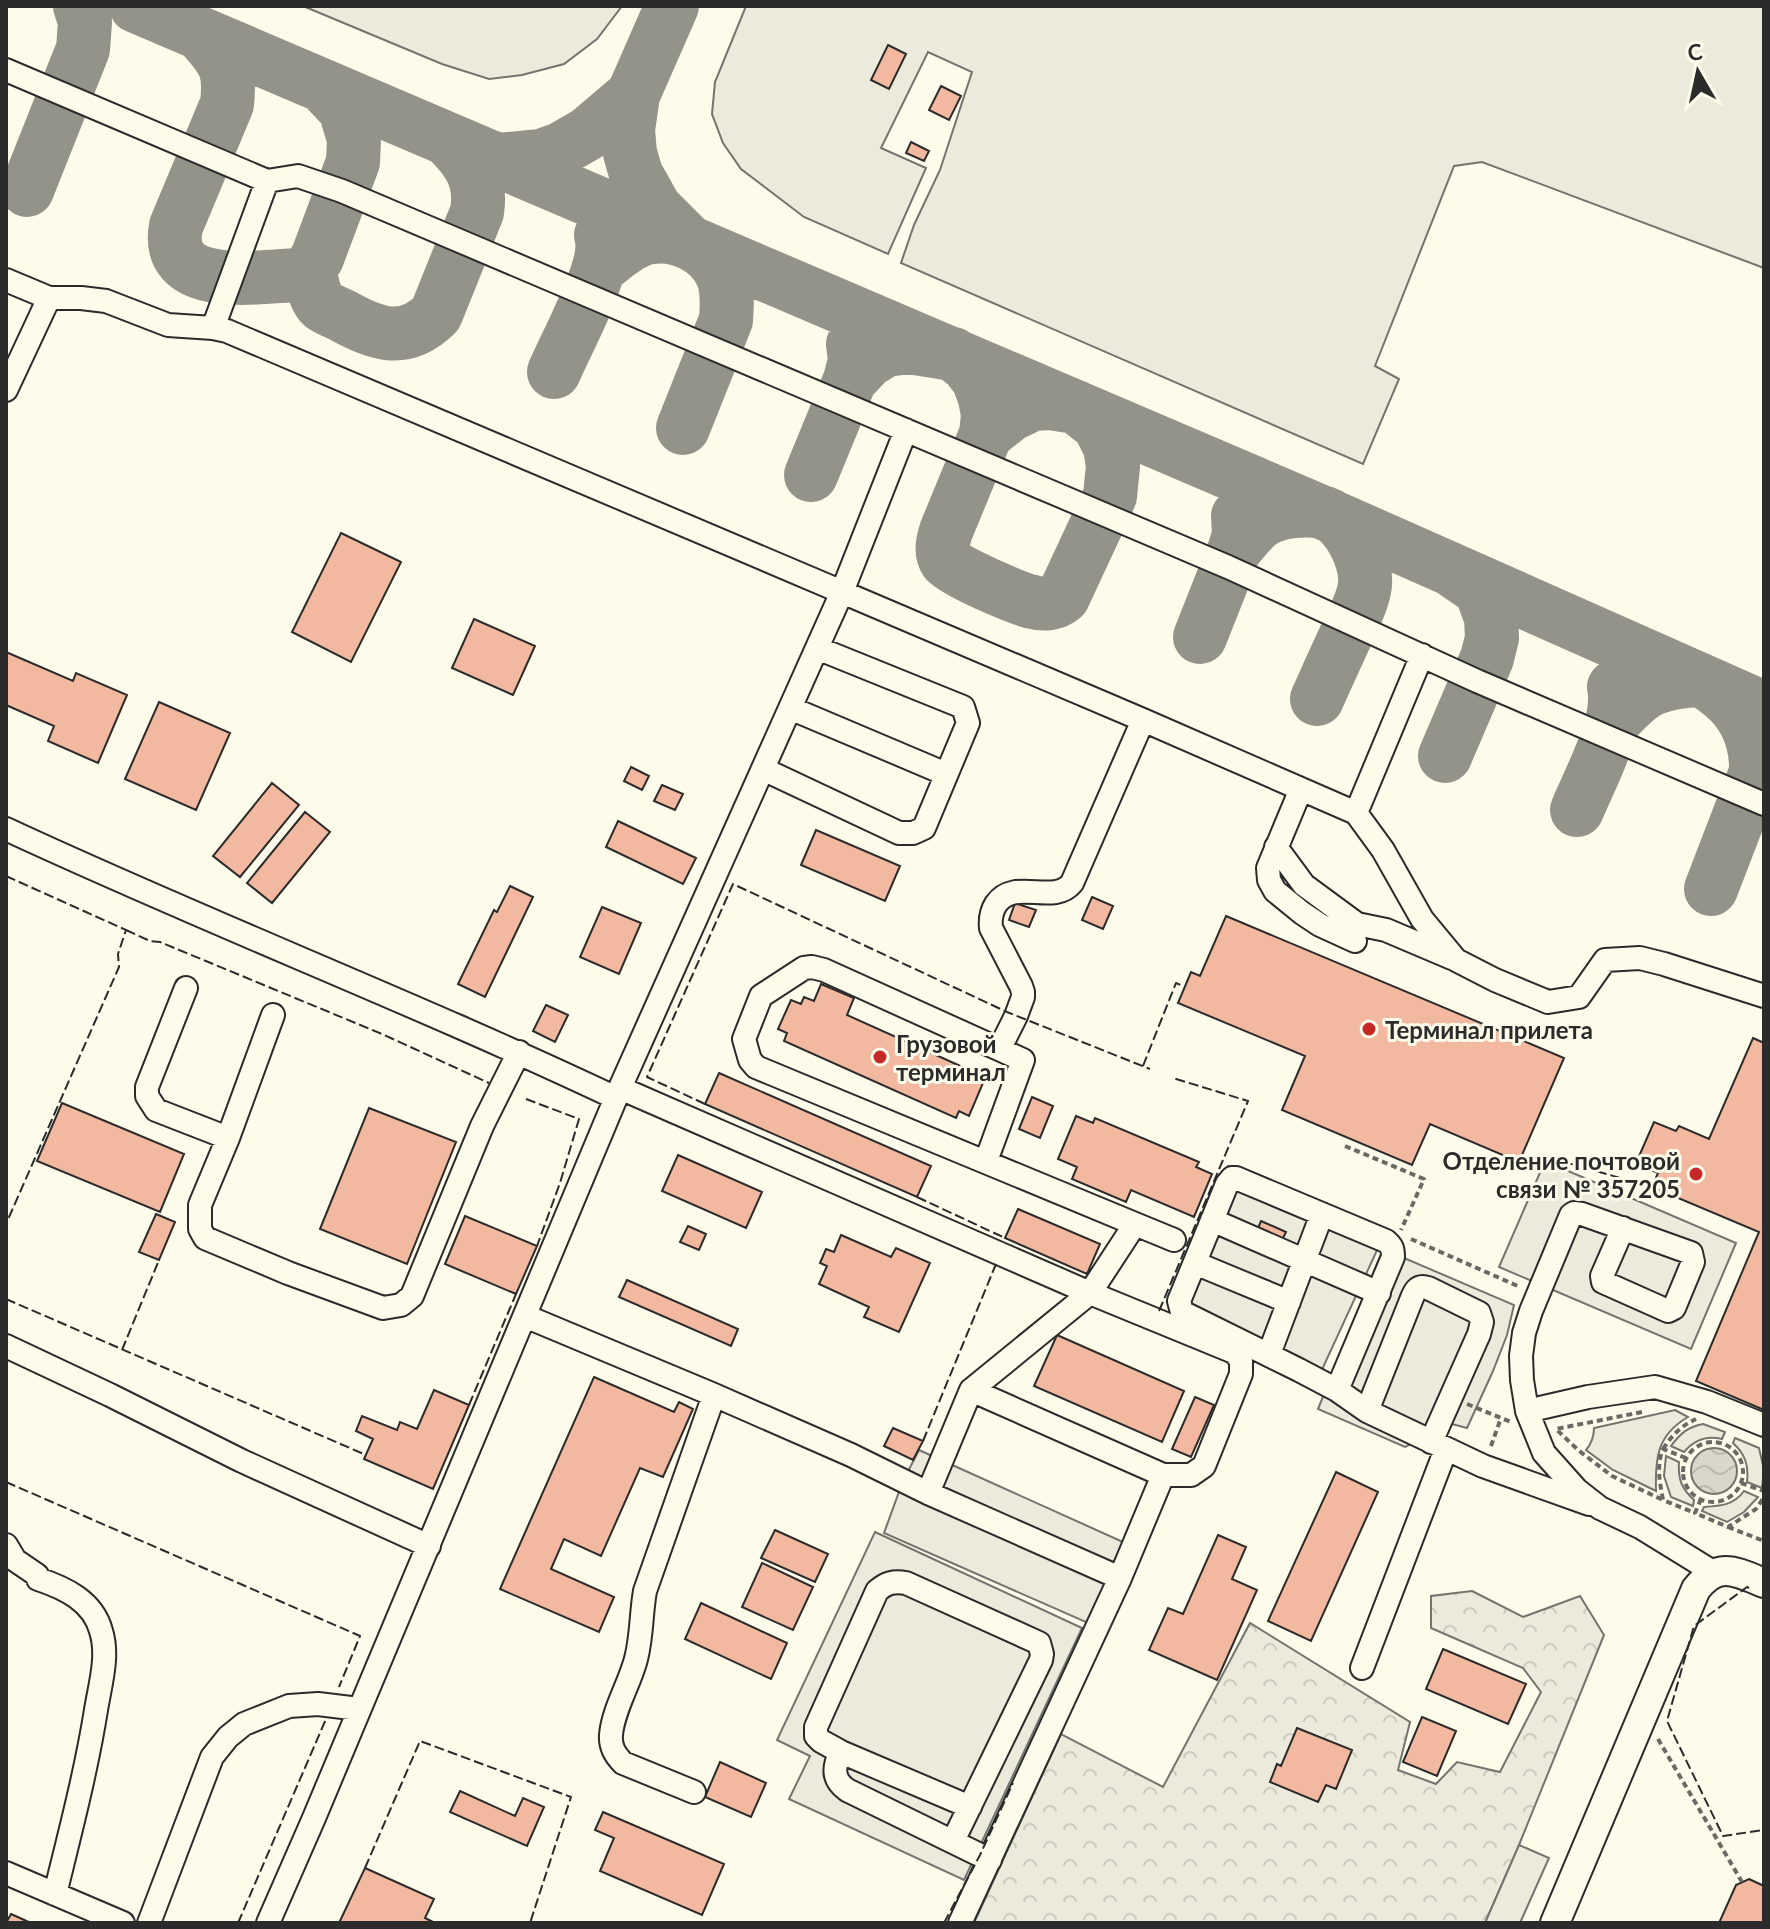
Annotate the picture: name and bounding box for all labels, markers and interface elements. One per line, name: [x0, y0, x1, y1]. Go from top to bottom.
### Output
north arrow: [1658, 32, 1738, 112]
text: С: [1685, 37, 1705, 66]
place label: Терминал прилета: [1385, 1015, 1593, 1044]
marker: Терминал прилета: [1360, 1020, 1378, 1038]
place label: Грузовой терминал: [896, 1029, 1006, 1086]
marker: Грузовой терминал: [871, 1048, 889, 1066]
place label: Отделение почтовой связи № 357205: [1443, 1146, 1680, 1203]
marker: Отделение почтовой связи № 357205: [1687, 1165, 1705, 1183]

